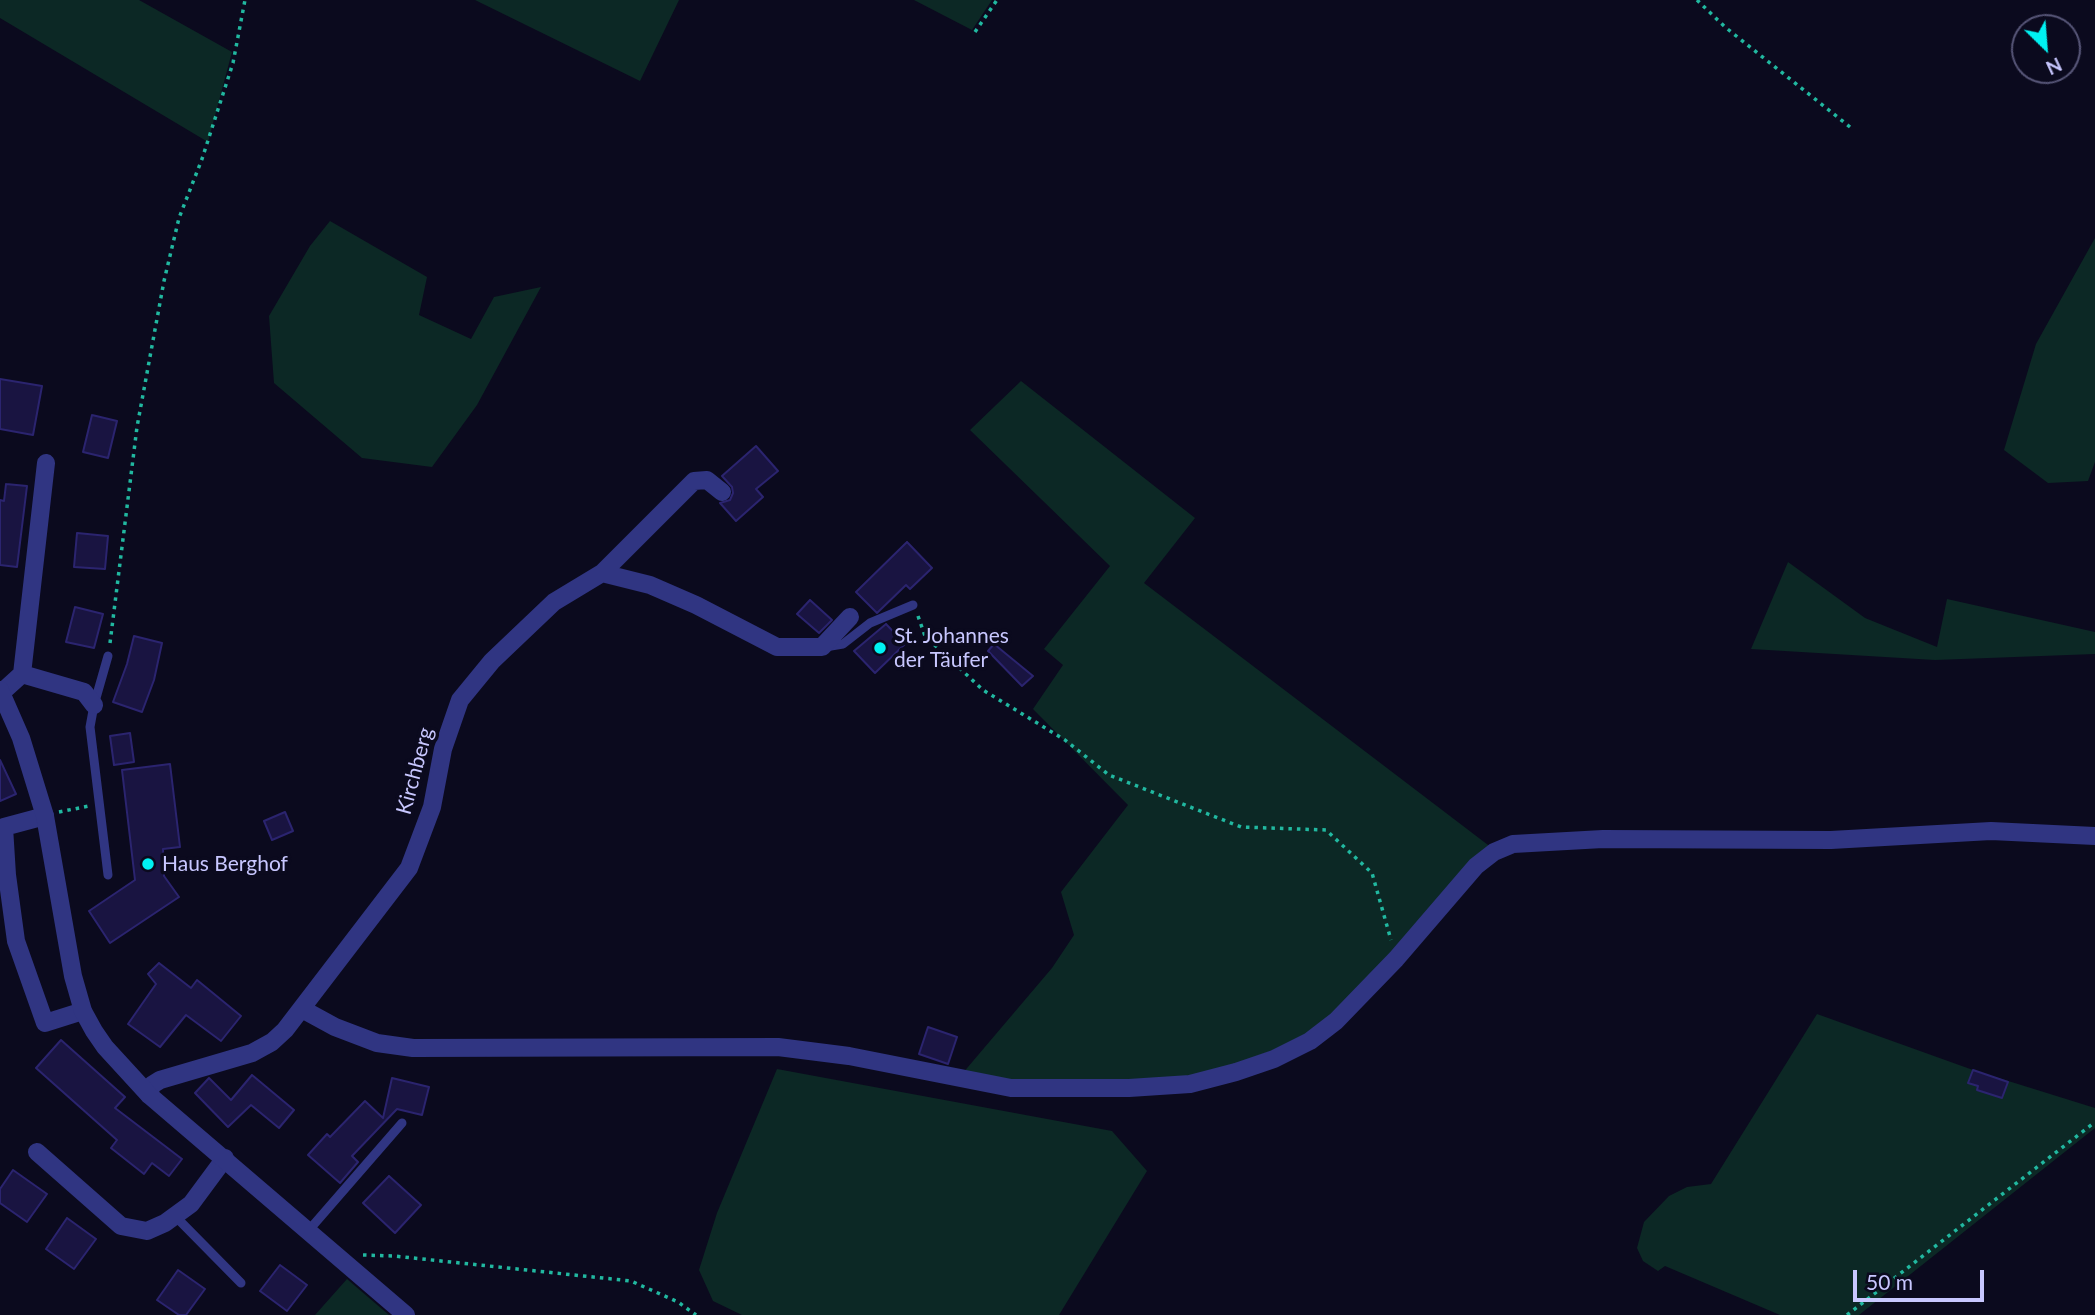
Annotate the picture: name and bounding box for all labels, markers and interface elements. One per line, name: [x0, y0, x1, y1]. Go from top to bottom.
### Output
north arrow: [2011, 14, 2081, 84]
text: N: [2043, 53, 2066, 80]
place label: St. Johannes der Täufer: [894, 623, 1009, 673]
marker: St. Johannes der Täufer: [872, 640, 888, 656]
street label: Kirchberg: [391, 725, 439, 817]
place label: Haus Berghof: [162, 851, 288, 877]
marker: Haus Berghof: [140, 856, 156, 872]
scale bar: [1857, 1256, 1988, 1300]
text: 50 m: [1866, 1269, 1913, 1294]

